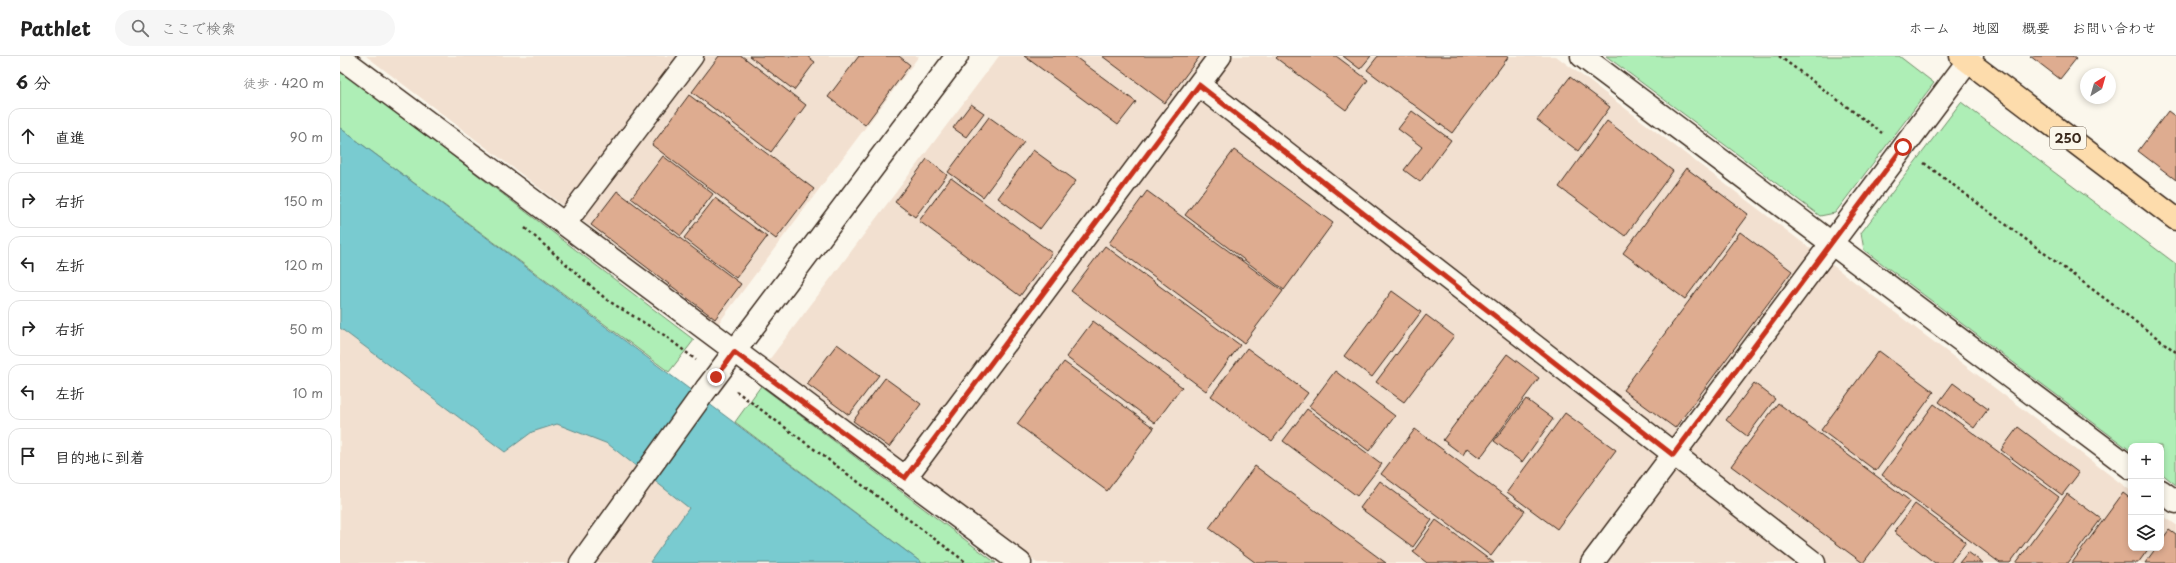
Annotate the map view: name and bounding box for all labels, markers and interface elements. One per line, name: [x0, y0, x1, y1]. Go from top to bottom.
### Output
search box: [115, 10, 395, 46]
text: Pathlet: [20, 14, 91, 42]
text: ここで検索: [161, 16, 236, 39]
icon: search: [129, 17, 151, 39]
text: ホーム: [1909, 17, 1950, 38]
text: 地図: [1972, 17, 2000, 38]
text: 概要: [2022, 17, 2050, 38]
text: お問い合わせ: [2072, 17, 2156, 38]
north arrow: [2080, 68, 2116, 104]
text: 6 分: [16, 69, 50, 95]
text: 徒歩 · 420 m: [244, 73, 324, 92]
icon: ahead: [17, 125, 39, 147]
text: 直進: [55, 125, 85, 148]
text: 90 m: [290, 127, 323, 146]
road number: 250: [2050, 127, 2086, 149]
route start: [1894, 138, 1912, 156]
icon: right: [17, 189, 39, 211]
text: 右折: [55, 189, 85, 212]
text: 150 m: [284, 191, 323, 210]
icon: left: [17, 253, 39, 275]
text: 左折: [55, 253, 85, 276]
text: 120 m: [284, 255, 323, 274]
icon: right: [17, 317, 39, 339]
text: 右折: [55, 317, 85, 340]
text: 50 m: [289, 319, 323, 338]
route end: [707, 368, 725, 386]
icon: left: [17, 381, 39, 403]
text: 左折: [55, 381, 85, 404]
text: 10 m: [293, 383, 323, 402]
map controls: [2128, 443, 2164, 551]
button: +: [2128, 443, 2164, 479]
icon: arrive: [17, 445, 39, 467]
text: 目的地に到着: [55, 445, 145, 468]
button: −: [2128, 479, 2164, 515]
button: layers: [2128, 515, 2164, 551]

